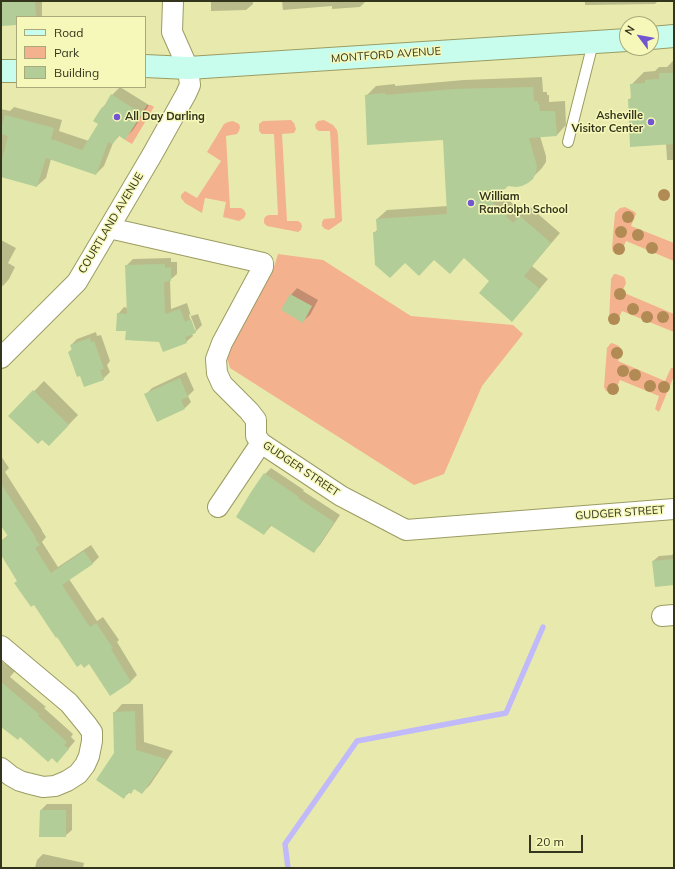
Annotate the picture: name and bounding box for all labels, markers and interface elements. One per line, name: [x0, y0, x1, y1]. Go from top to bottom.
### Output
legend: [16, 16, 146, 88]
north arrow: [619, 16, 659, 56]
text: N: [622, 23, 638, 37]
text: Road: [54, 25, 83, 40]
text: Park: [54, 45, 79, 60]
street label: MONTFORD AVENUE: [331, 45, 441, 65]
text: Building: [54, 65, 99, 80]
place label: Asheville Visitor Center: [572, 109, 643, 135]
place label: All Day Darling: [125, 110, 205, 124]
marker: All Day Darling: [112, 112, 122, 122]
marker: Asheville Visitor Center: [646, 117, 656, 127]
street label: COURTLAND AVENUE: [76, 170, 146, 276]
place label: William Randolph School: [479, 190, 568, 216]
marker: William Randolph School: [466, 198, 476, 208]
street label: GUDGER STREET: [260, 438, 342, 500]
street label: GUDGER STREET: [575, 503, 665, 523]
scale bar: [531, 827, 585, 853]
text: 20 m: [536, 834, 564, 849]

